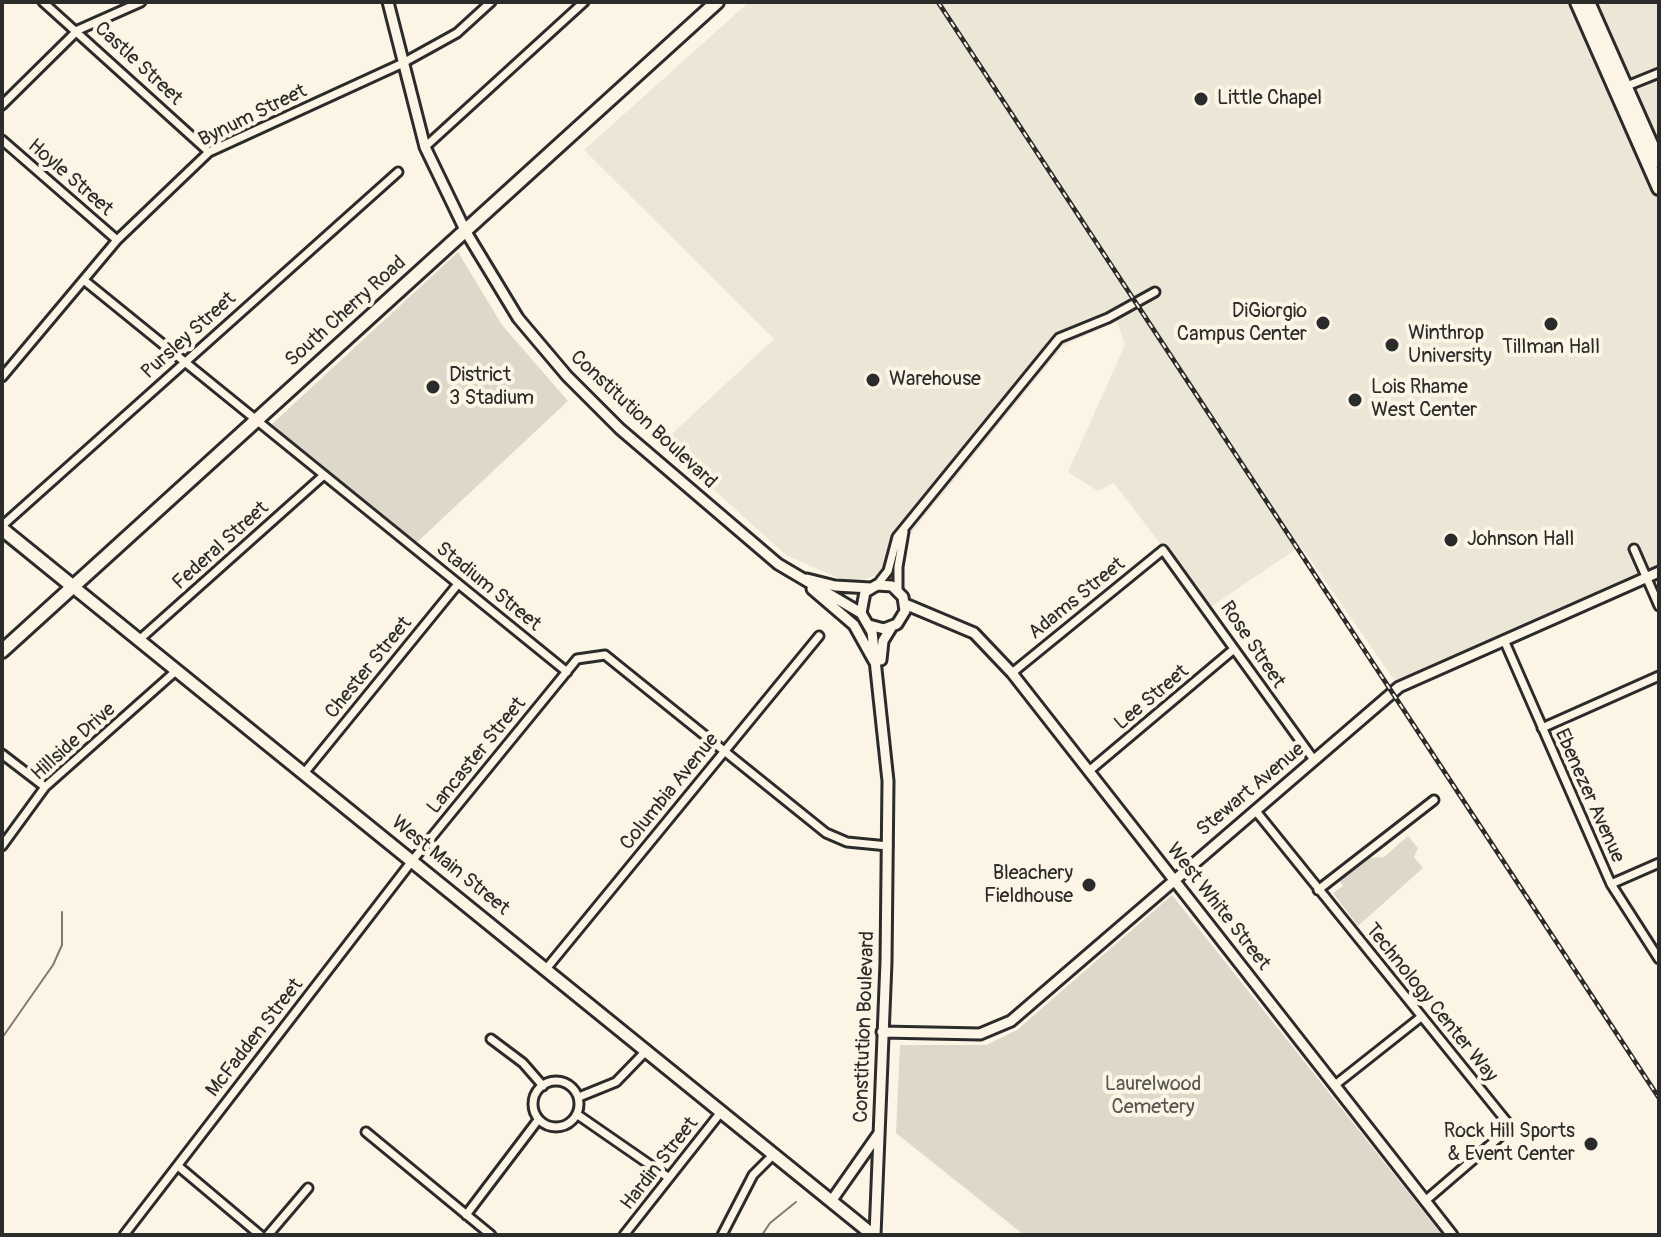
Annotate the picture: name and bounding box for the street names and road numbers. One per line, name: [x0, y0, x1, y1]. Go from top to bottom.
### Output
street label: Castle Street: [89, 17, 187, 111]
street label: Bynum Street: [195, 80, 311, 152]
street label: Hoyle Street: [22, 134, 118, 222]
street label: South Cherry Road: [281, 251, 411, 373]
street label: Pursley Street: [137, 287, 241, 385]
street label: Constitution Boulevard: [565, 346, 721, 494]
street label: Federal Street: [168, 497, 274, 595]
street label: Stadium Street: [431, 537, 545, 637]
street label: Adams Street: [1024, 553, 1130, 645]
street label: Rose Street: [1214, 597, 1290, 693]
street label: Chester Street: [321, 612, 417, 724]
street label: Lee Street: [1110, 660, 1194, 736]
street label: Lancaster Street: [423, 693, 531, 819]
street label: Hillside Drive: [27, 698, 121, 786]
street label: Ebenezer Avenue: [1549, 725, 1629, 867]
street label: Columbia Avenue: [616, 729, 724, 855]
street label: Stewart Avenue: [1192, 738, 1310, 842]
street label: West Main Street: [386, 811, 514, 921]
street label: West White Street: [1161, 839, 1275, 975]
street label: Technology Center Way: [1360, 919, 1502, 1087]
street label: Constitution Boulevard: [850, 931, 880, 1123]
street label: McFadden Street: [201, 974, 309, 1102]
street label: Hardin Street: [616, 1113, 704, 1215]

